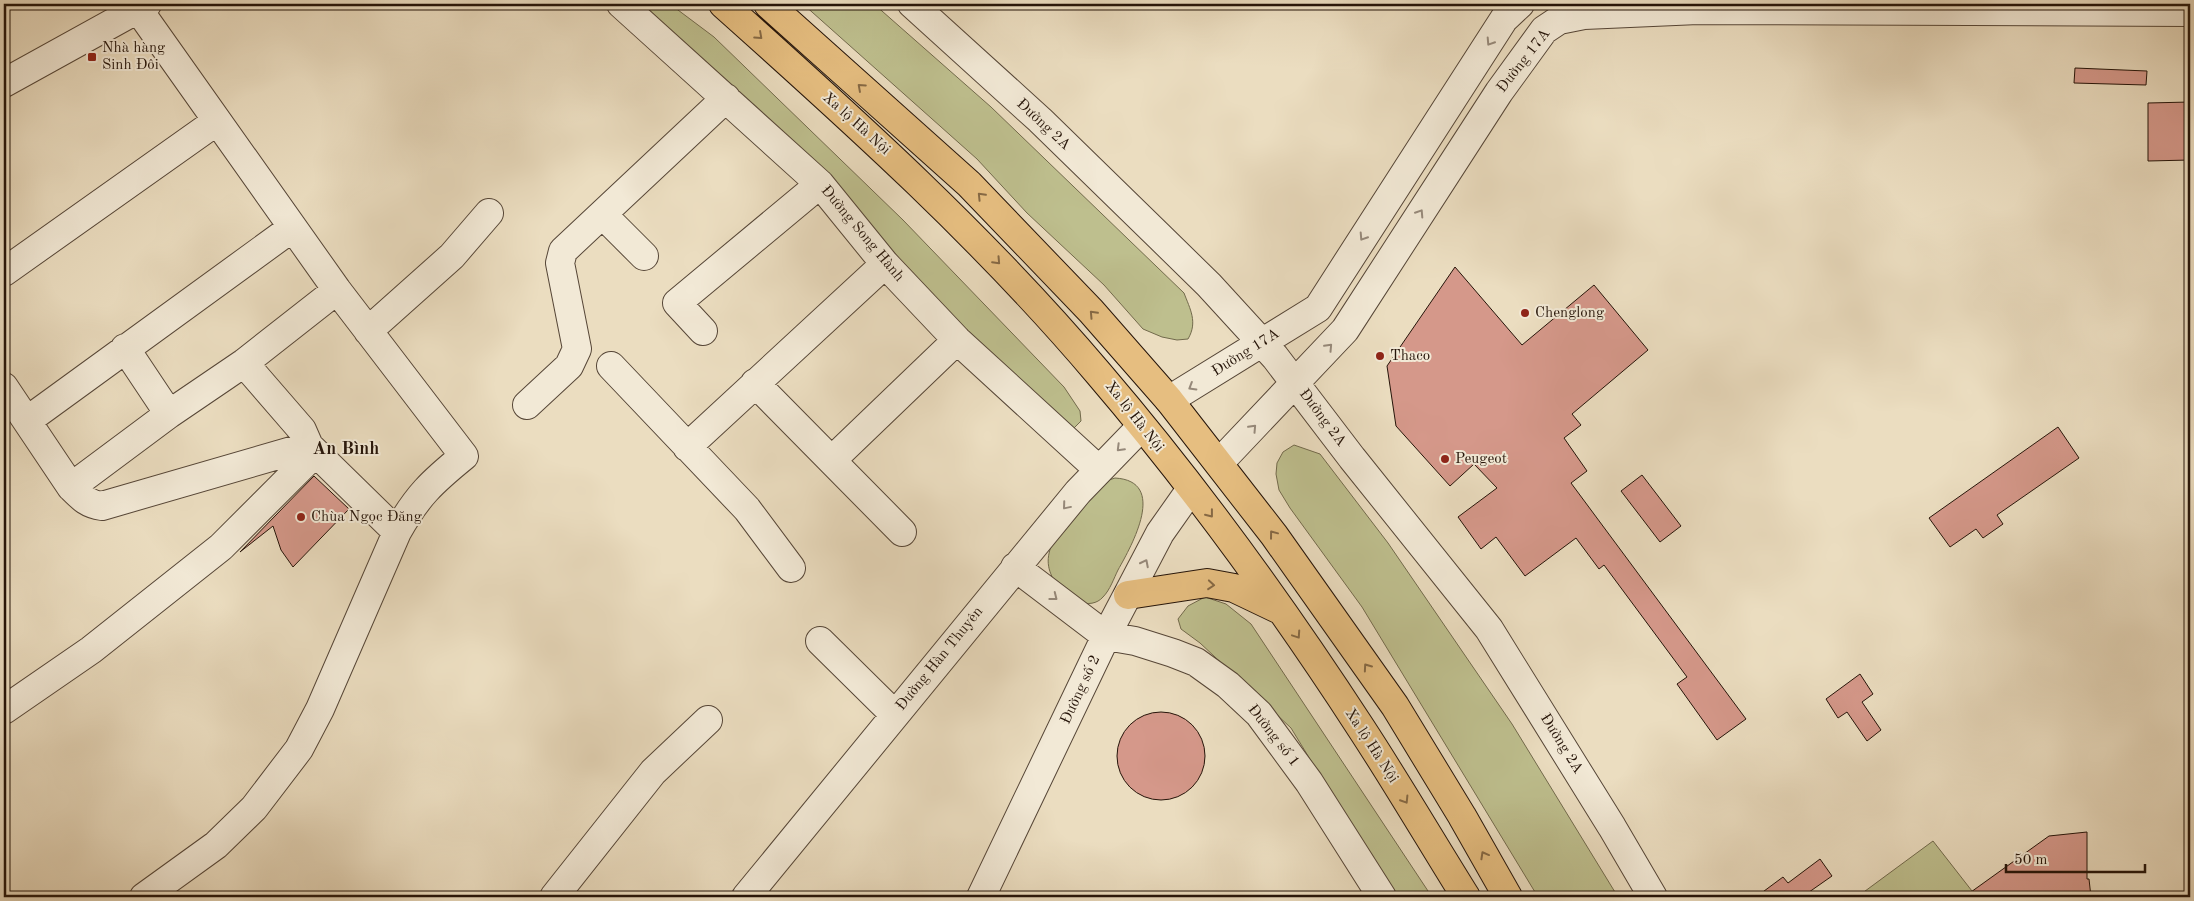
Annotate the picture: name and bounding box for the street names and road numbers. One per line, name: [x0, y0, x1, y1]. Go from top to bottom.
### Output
street label: Đường 17A: [1495, 26, 1554, 96]
street label: Xa lộ Hà Nội: [819, 90, 893, 158]
street label: Đường 2A: [1013, 96, 1073, 154]
street label: Đường Song Hành: [818, 183, 906, 285]
street label: Đường 17A: [1210, 326, 1283, 380]
street label: Xa lộ Hà Nội: [1102, 379, 1166, 455]
street label: Đường 2A: [1296, 387, 1349, 450]
street label: Đường Hàn Thuyên: [894, 604, 986, 714]
street label: Đường số 2: [1058, 653, 1103, 727]
street label: Đường số 1: [1244, 702, 1303, 770]
street label: Xa lộ Hà Nội: [1342, 706, 1400, 786]
street label: Đường 2A: [1537, 711, 1586, 777]

